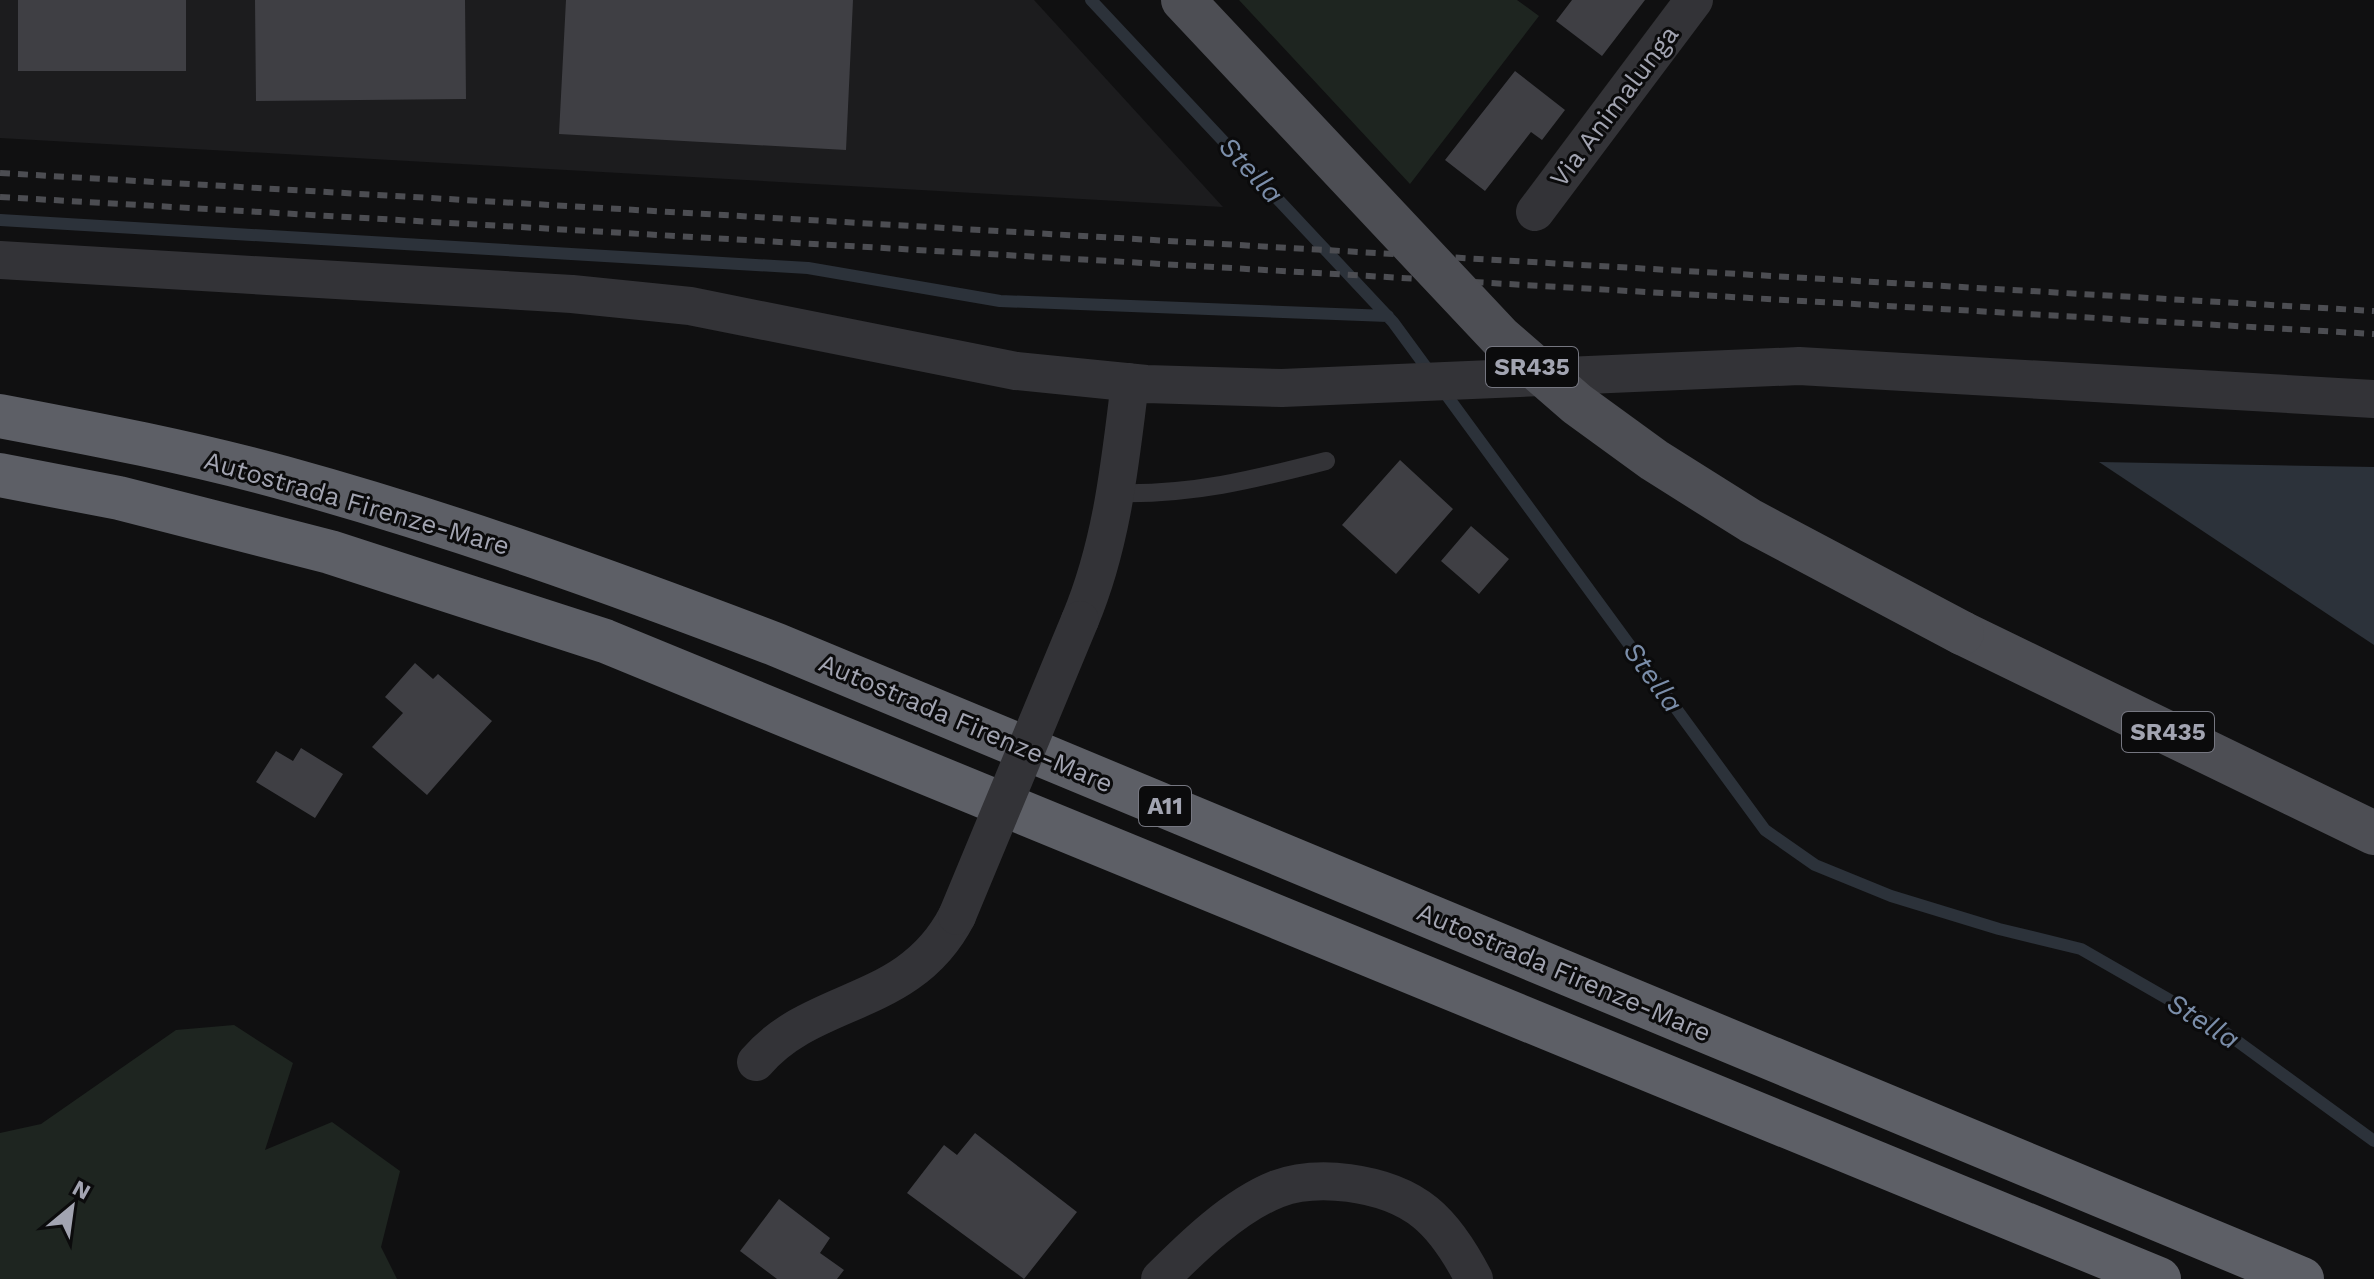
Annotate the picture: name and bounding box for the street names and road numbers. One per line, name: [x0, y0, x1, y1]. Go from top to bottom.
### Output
street label: Via Animalunga: [1544, 19, 1685, 193]
road number: SR435: [1486, 347, 1578, 387]
street label: Autostrada Firenze-Mare: [201, 445, 513, 561]
street label: Autostrada Firenze-Mare: [815, 647, 1117, 799]
road number: SR435: [2122, 712, 2214, 752]
road number: A11: [1139, 786, 1191, 826]
street label: Autostrada Firenze-Mare: [1413, 896, 1715, 1048]

